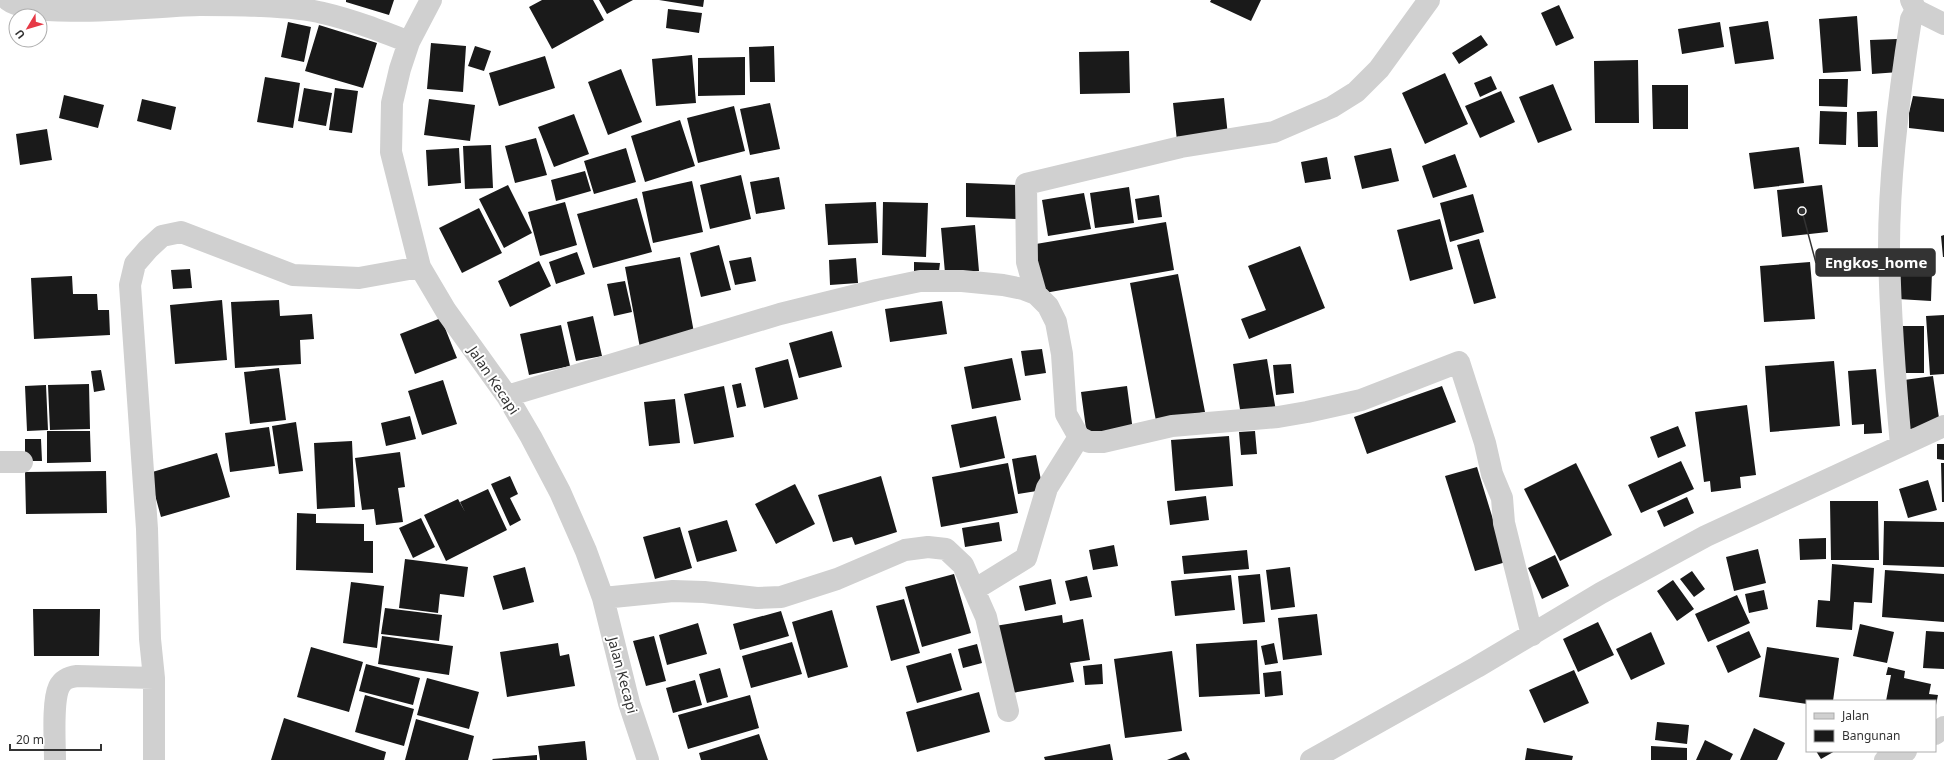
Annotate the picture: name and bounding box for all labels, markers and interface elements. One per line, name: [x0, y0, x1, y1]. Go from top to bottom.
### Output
north arrow: [8, 8, 48, 48]
text: U: [11, 27, 28, 42]
callout: Engkos_home: [1816, 249, 1935, 276]
text: Engkos_home: [1825, 252, 1927, 272]
street label: Jalan Kecapi: [463, 340, 524, 418]
street label: Jalan Kecapi: [603, 633, 642, 716]
legend: [1806, 700, 1936, 752]
text: Jalan: [1841, 707, 1869, 724]
scale bar: [10, 726, 101, 752]
text: Bangunan: [1842, 727, 1900, 744]
text: 20 m: [16, 731, 44, 748]

